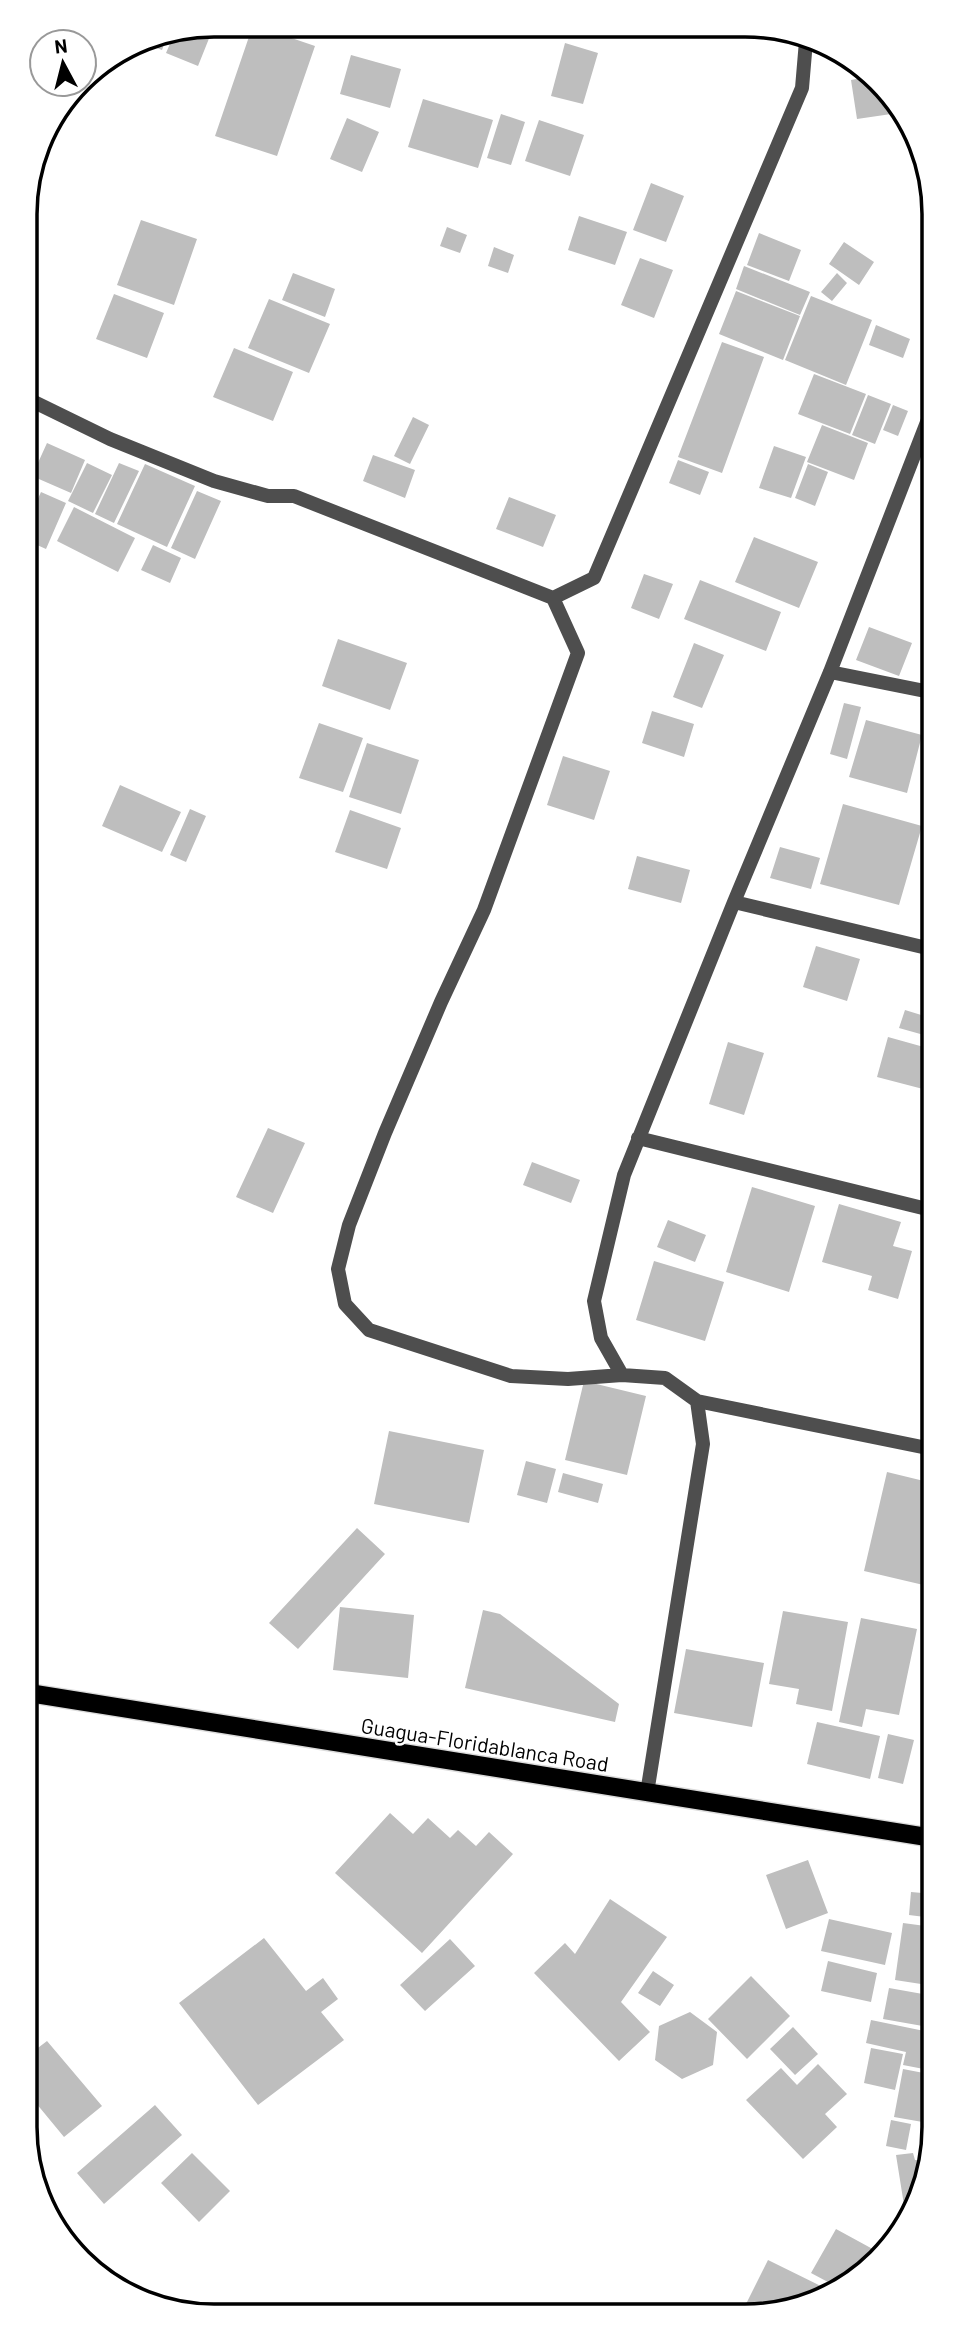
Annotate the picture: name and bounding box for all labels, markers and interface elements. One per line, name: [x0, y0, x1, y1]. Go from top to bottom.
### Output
north arrow: [28, 28, 98, 98]
text: N: [53, 33, 69, 58]
street label: Guagua-Floridablanca Road: [359, 1712, 611, 1776]

